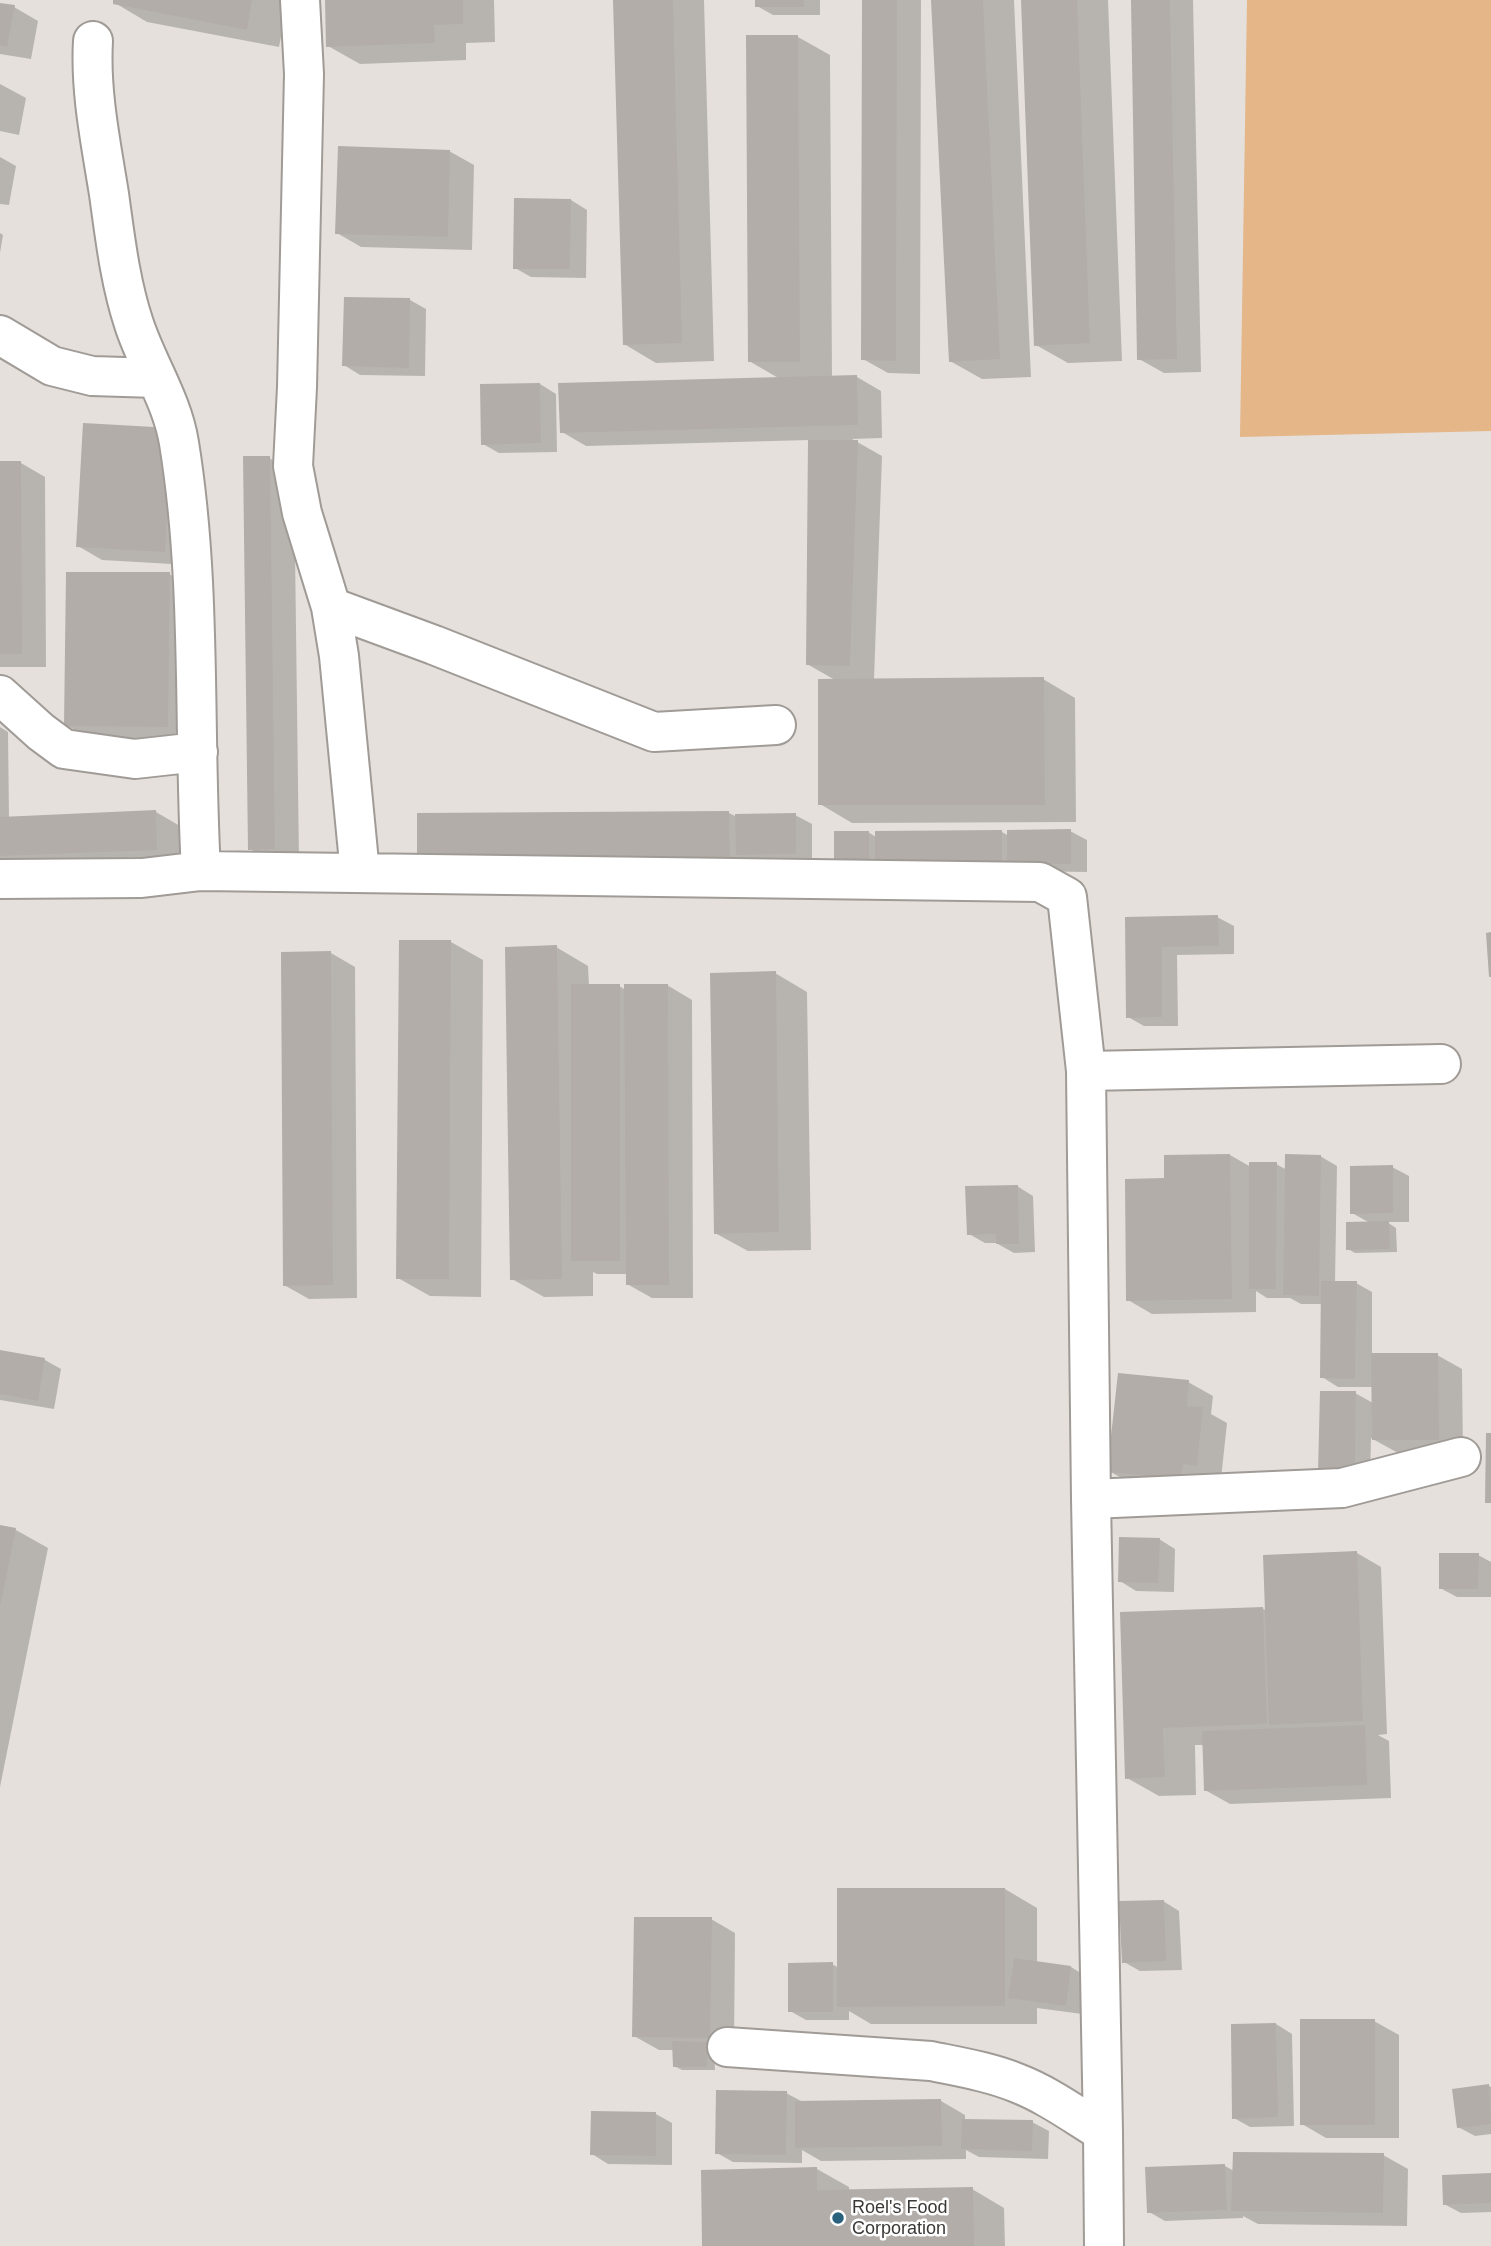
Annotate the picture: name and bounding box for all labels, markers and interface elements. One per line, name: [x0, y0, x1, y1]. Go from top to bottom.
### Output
place label: Roel's Food Corporation: [852, 2197, 947, 2240]
marker: Roel's Food Corporation: [830, 2210, 846, 2226]

